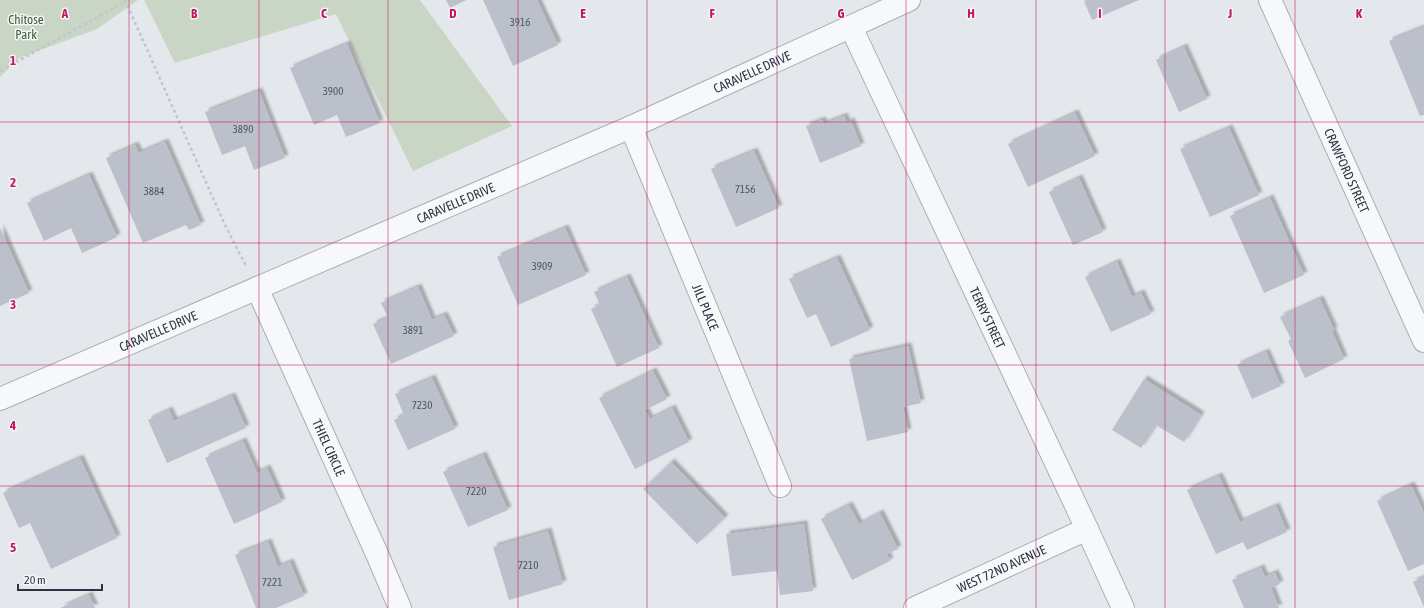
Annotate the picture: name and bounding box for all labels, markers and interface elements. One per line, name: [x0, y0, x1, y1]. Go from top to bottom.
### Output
text: A: [61, 6, 69, 21]
text: B: [191, 6, 198, 21]
text: C: [321, 6, 327, 21]
text: D: [449, 6, 457, 21]
text: E: [580, 6, 586, 21]
text: F: [709, 6, 715, 21]
text: G: [838, 6, 845, 21]
text: H: [967, 6, 975, 21]
text: I: [1098, 6, 1102, 21]
text: J: [1227, 6, 1232, 21]
text: K: [1356, 6, 1363, 21]
park label: Chitose Park: [8, 12, 44, 42]
house number: 3916: [510, 16, 530, 28]
street label: CARAVELLE DRIVE: [711, 47, 793, 96]
text: 1: [10, 53, 16, 68]
house number: 3900: [323, 85, 343, 97]
house number: 3890: [233, 123, 253, 135]
street label: CRAWFORD STREET: [1321, 126, 1373, 215]
text: 2: [10, 175, 16, 190]
street label: CARAVELLE DRIVE: [414, 179, 497, 226]
house number: 7156: [735, 183, 755, 195]
house number: 3884: [144, 185, 164, 197]
house number: 3909: [532, 260, 552, 272]
street label: JILL PLACE: [690, 282, 722, 333]
street label: TERRY STREET: [967, 284, 1009, 351]
text: 3: [10, 297, 16, 312]
street label: CARAVELLE DRIVE: [117, 307, 200, 354]
house number: 3891: [403, 324, 423, 336]
house number: 7230: [412, 399, 432, 411]
street label: THIEL CIRCLE: [310, 417, 349, 479]
text: 4: [9, 418, 16, 433]
house number: 7220: [466, 485, 486, 497]
text: 5: [10, 540, 16, 555]
street label: WEST 72ND AVENUE: [955, 541, 1048, 595]
house number: 7210: [518, 559, 538, 571]
scale bar: [18, 566, 102, 592]
text: 20 m: [24, 573, 46, 587]
house number: 7221: [262, 576, 282, 588]

